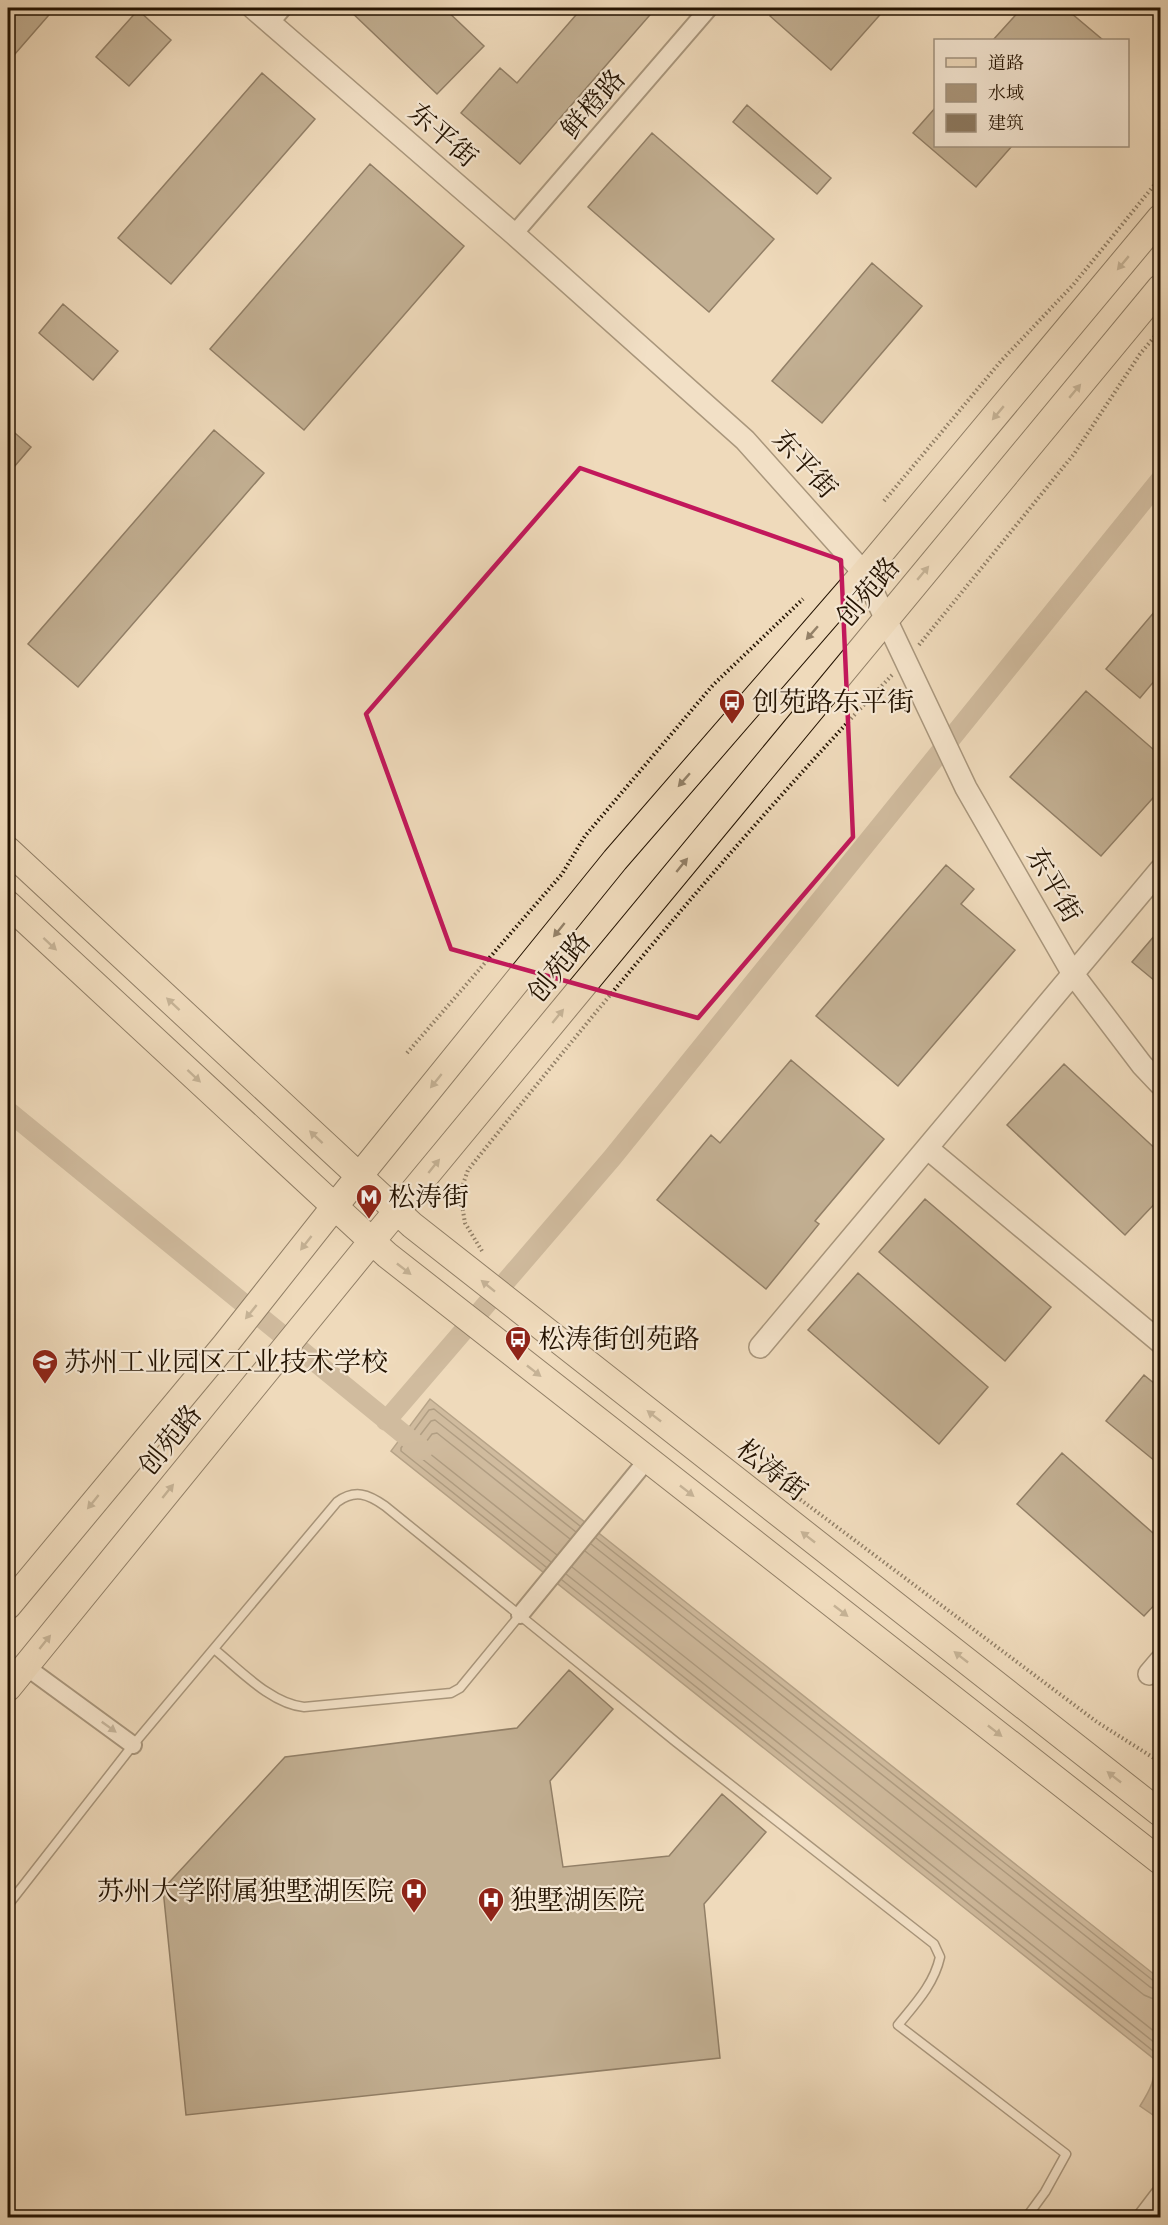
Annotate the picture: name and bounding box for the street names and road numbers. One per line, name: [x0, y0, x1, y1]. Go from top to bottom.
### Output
street label: 鲜橙路: [553, 62, 632, 146]
street label: 东平街: [401, 95, 485, 174]
street label: 东平街: [765, 422, 845, 505]
street label: 创苑路: [828, 549, 907, 634]
street label: 东平街: [1019, 841, 1090, 929]
street label: 创苑路: [520, 924, 598, 1009]
street label: 创苑路: [131, 1397, 209, 1482]
street label: 松涛街: [730, 1431, 815, 1508]

